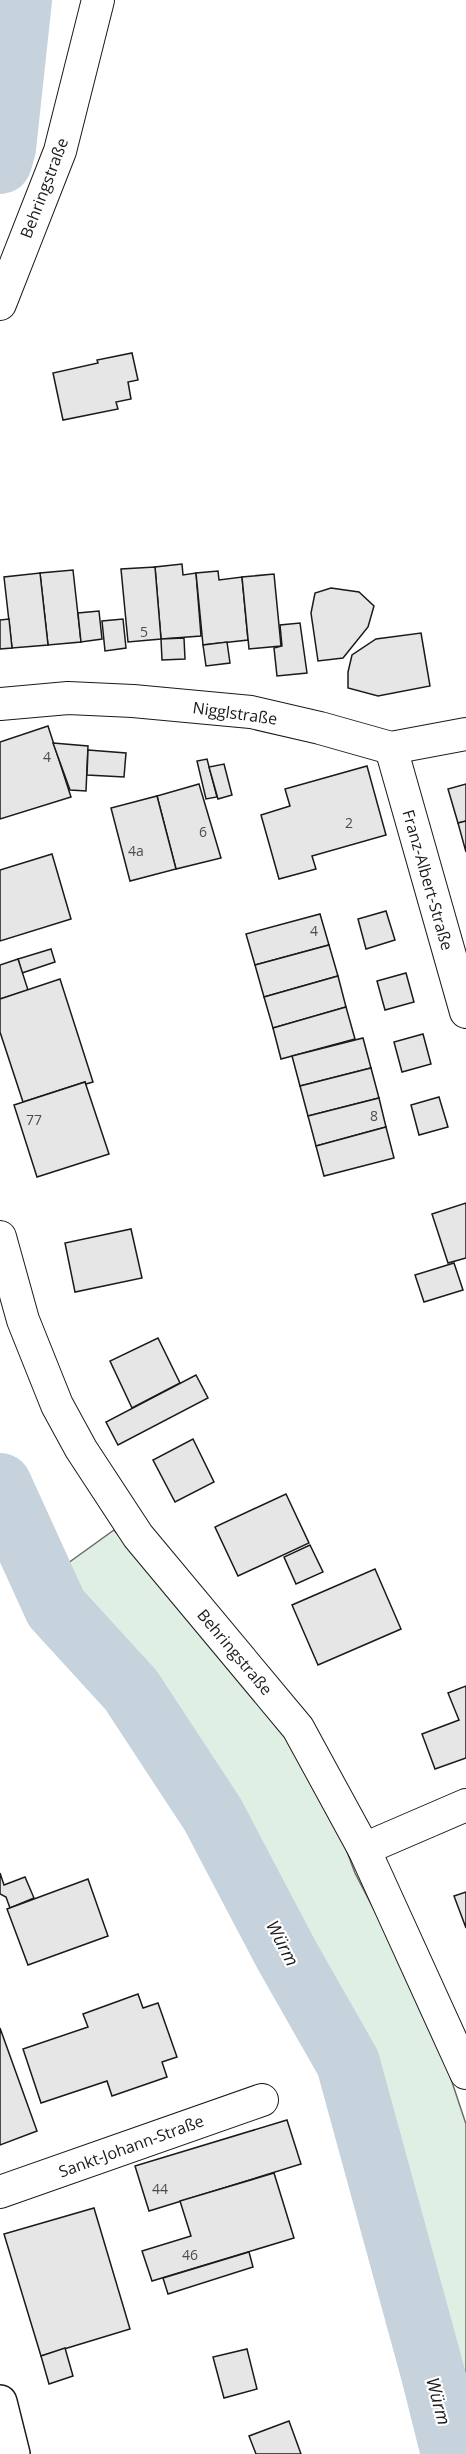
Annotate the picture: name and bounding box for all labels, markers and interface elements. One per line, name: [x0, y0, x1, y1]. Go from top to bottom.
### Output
street label: Behringstraße: [15, 135, 73, 241]
house number: 5: [140, 622, 148, 641]
street label: Nigglstraße: [191, 696, 279, 730]
house number: 4: [43, 747, 51, 766]
street label: Franz-Albert-Straße: [397, 807, 459, 953]
house number: 2: [345, 813, 353, 832]
house number: 6: [199, 822, 207, 841]
house number: 4a: [128, 841, 144, 860]
house number: 4: [310, 921, 318, 940]
house number: 8: [370, 1106, 378, 1125]
house number: 77: [26, 1110, 42, 1129]
street label: Behringstraße: [193, 1604, 277, 1700]
water label: Würm: [261, 1916, 305, 1970]
street label: Sankt-Johann-Straße: [55, 2109, 207, 2182]
house number: 44: [152, 2179, 168, 2198]
house number: 46: [182, 2245, 198, 2264]
water label: Würm: [421, 2374, 457, 2428]

